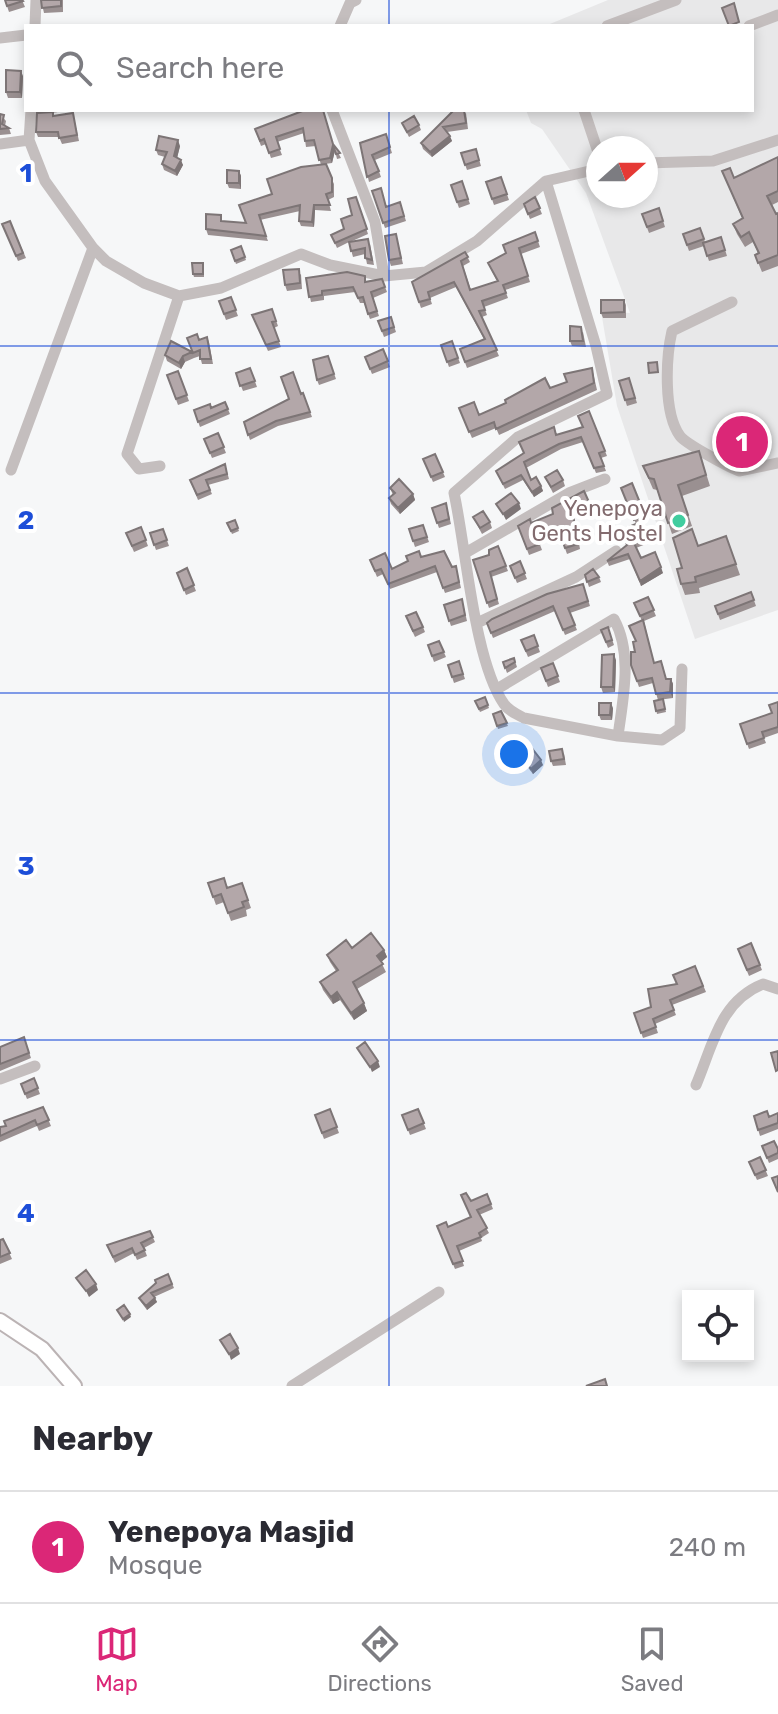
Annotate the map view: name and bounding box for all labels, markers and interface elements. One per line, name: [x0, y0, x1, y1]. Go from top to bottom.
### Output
search box: [24, 24, 754, 112]
icon: search: [52, 46, 96, 90]
text: Search here: [116, 50, 284, 86]
north arrow: [586, 136, 658, 208]
text: 1: [20, 158, 32, 189]
pin: 1: [716, 412, 768, 472]
place label: Yenepoya Gents Hostel: [532, 495, 663, 547]
text: 2: [18, 505, 34, 536]
marker: Yenepoya Gents Hostel: [670, 512, 688, 530]
your location: [494, 734, 534, 774]
text: 3: [17, 851, 35, 882]
text: 4: [17, 1198, 35, 1229]
map controls: [682, 1290, 754, 1362]
button: locate: [682, 1290, 754, 1362]
text: Nearby: [32, 1418, 153, 1459]
text: Yenepoya Masjid: [108, 1514, 354, 1550]
text: 1: [52, 1532, 64, 1563]
text: 240 m: [669, 1532, 746, 1563]
text: Mosque: [108, 1550, 203, 1581]
tab: Map: [95, 1622, 139, 1697]
tab: Directions: [328, 1622, 432, 1697]
tab: Saved: [621, 1622, 684, 1697]

